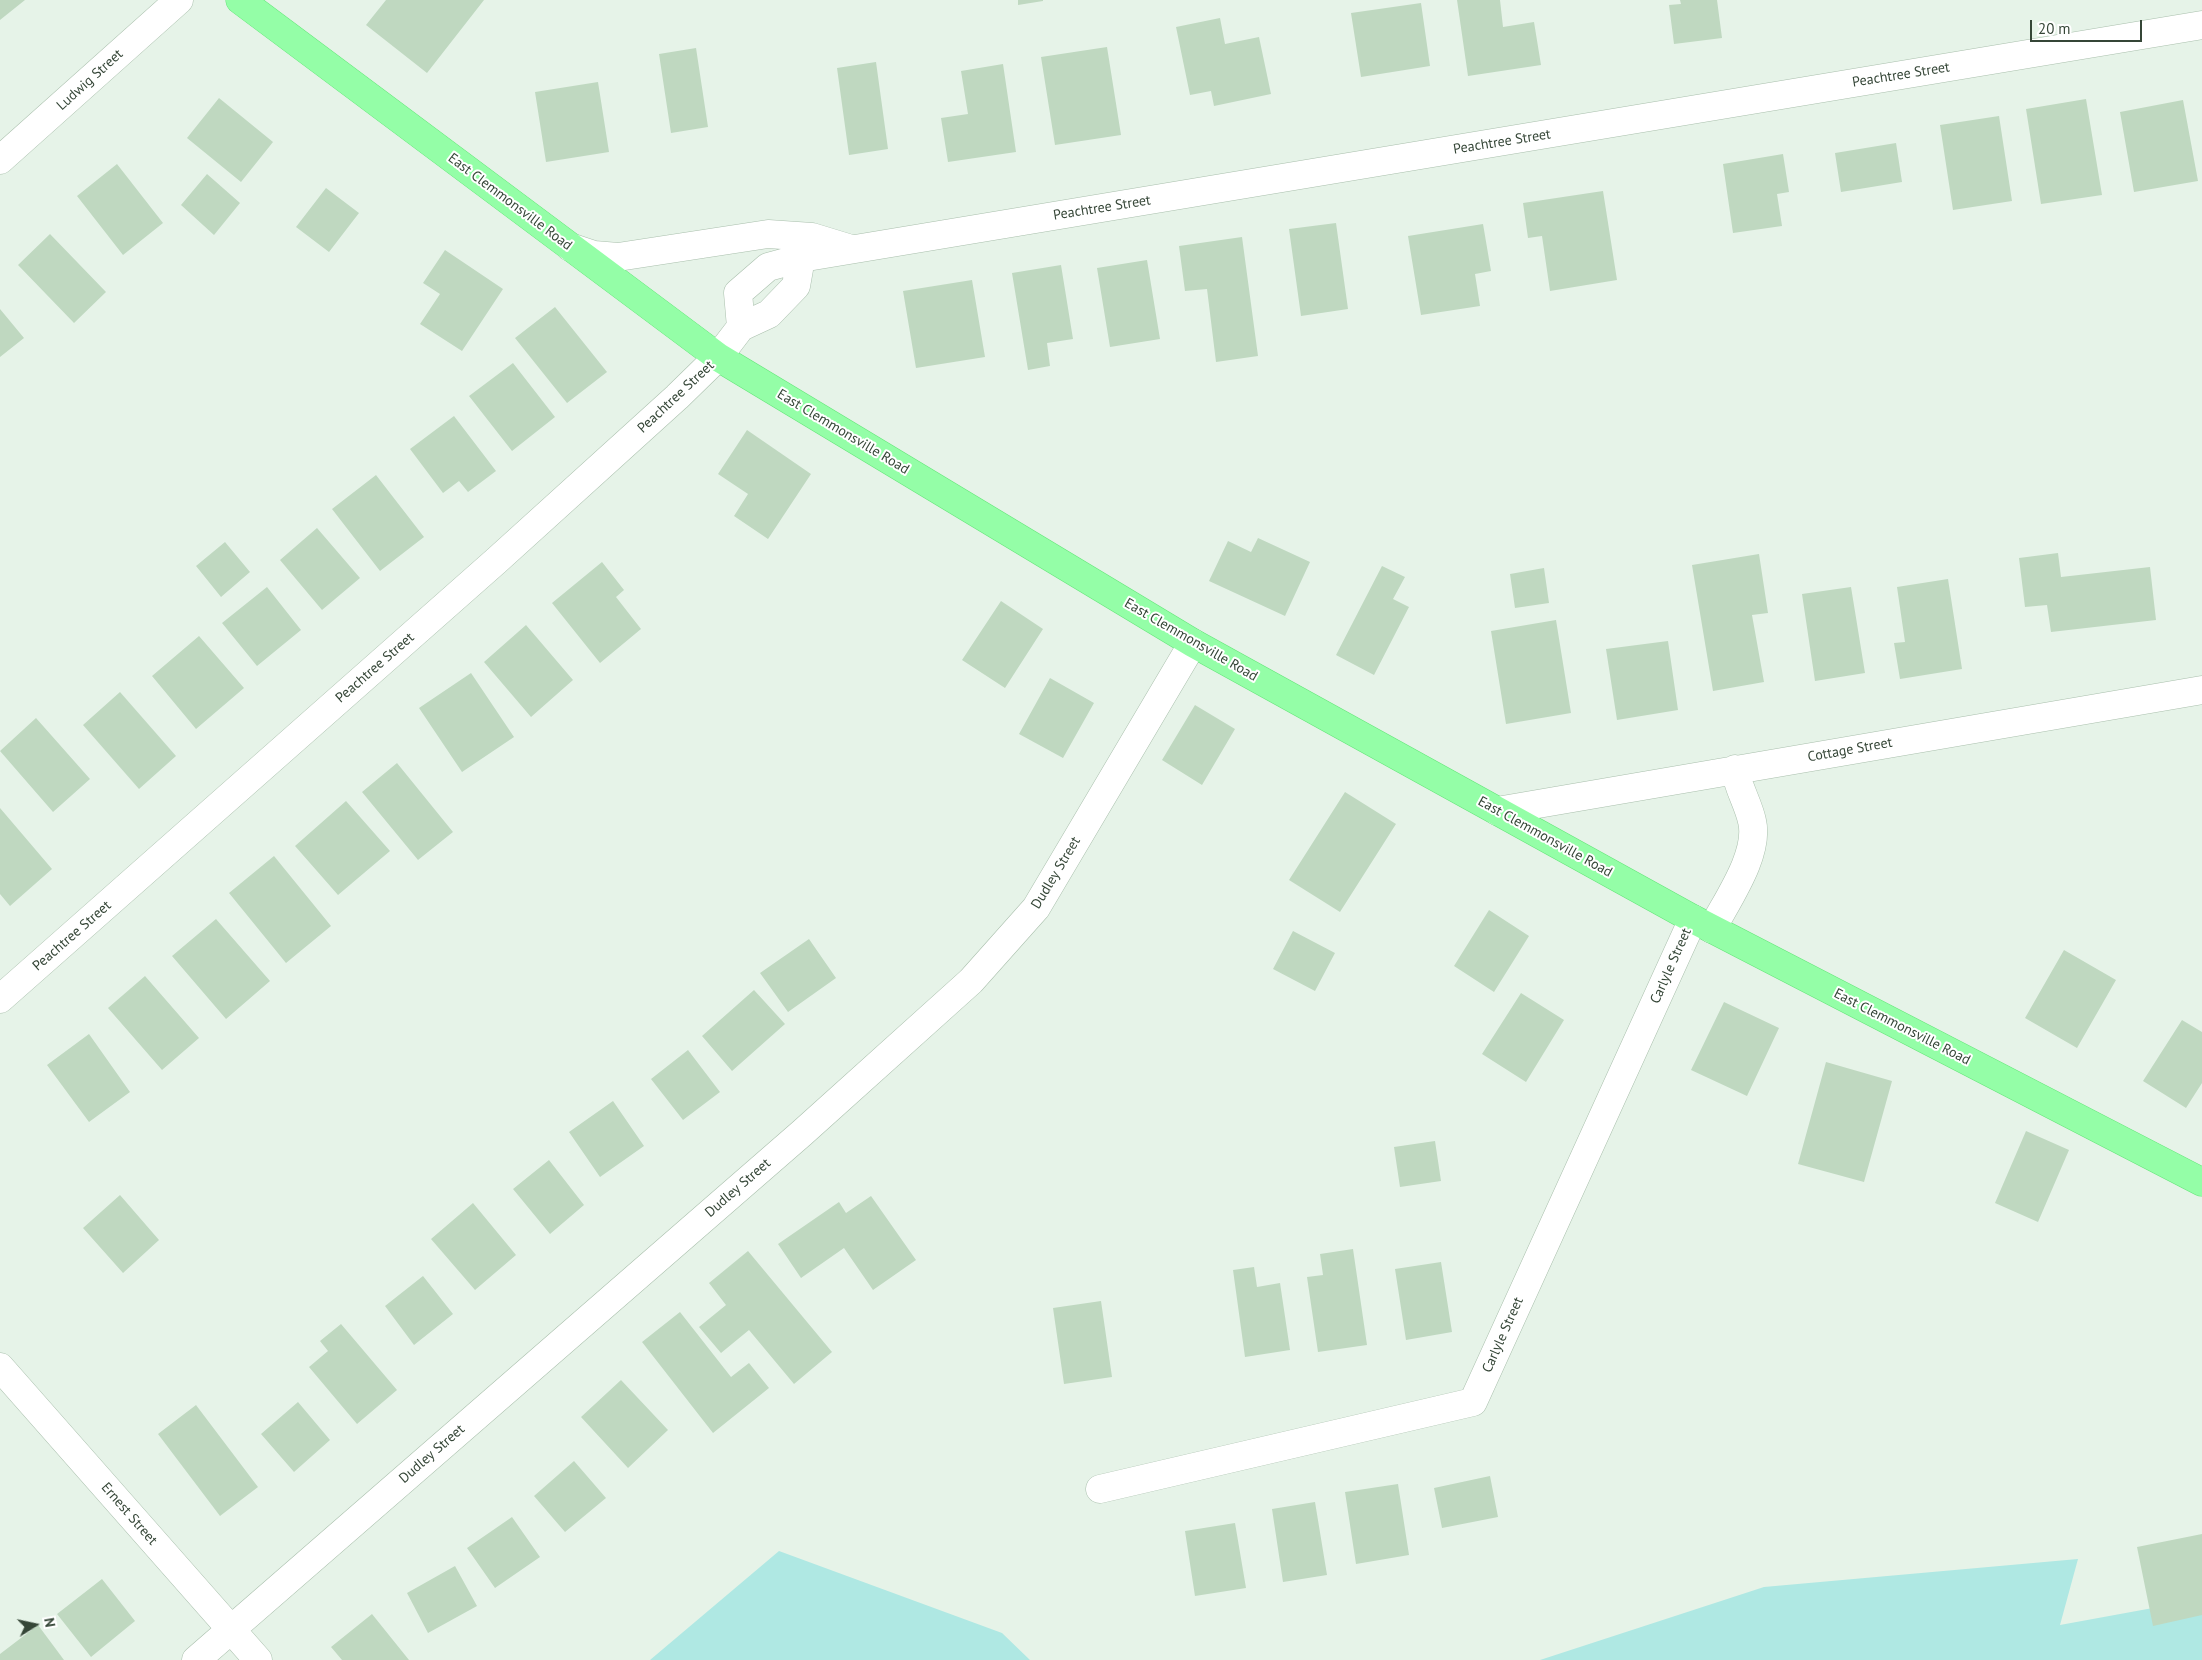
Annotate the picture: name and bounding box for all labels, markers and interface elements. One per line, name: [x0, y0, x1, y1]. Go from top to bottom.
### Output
scale bar: [2032, 10, 2144, 42]
text: 20 m: [2038, 19, 2071, 38]
street label: Ludwig Street: [54, 46, 126, 114]
street label: Peachtree Street: [1851, 59, 1951, 91]
street label: Peachtree Street: [1452, 126, 1552, 158]
street label: East Clemmonsville Road: [445, 150, 575, 254]
street label: Peachtree Street: [1052, 192, 1152, 224]
street label: Peachtree Street: [634, 357, 718, 437]
street label: East Clemmonsville Road: [774, 386, 912, 478]
street label: East Clemmonsville Road: [1121, 595, 1261, 685]
street label: Peachtree Street: [332, 629, 418, 707]
street label: Cottage Street: [1806, 734, 1894, 766]
street label: East Clemmonsville Road: [1475, 793, 1615, 881]
street label: Dudley Street: [1028, 834, 1084, 912]
street label: Peachtree Street: [29, 897, 115, 975]
street label: Carlyle Street: [1647, 926, 1695, 1006]
street label: East Clemmonsville Road: [1831, 985, 1973, 1069]
street label: Dudley Street: [702, 1155, 774, 1221]
street label: Carlyle Street: [1479, 1295, 1527, 1375]
street label: Dudley Street: [396, 1421, 468, 1487]
street label: Ernest Street: [97, 1479, 161, 1549]
north arrow: [10, 1600, 60, 1650]
text: N: [40, 1616, 59, 1628]

